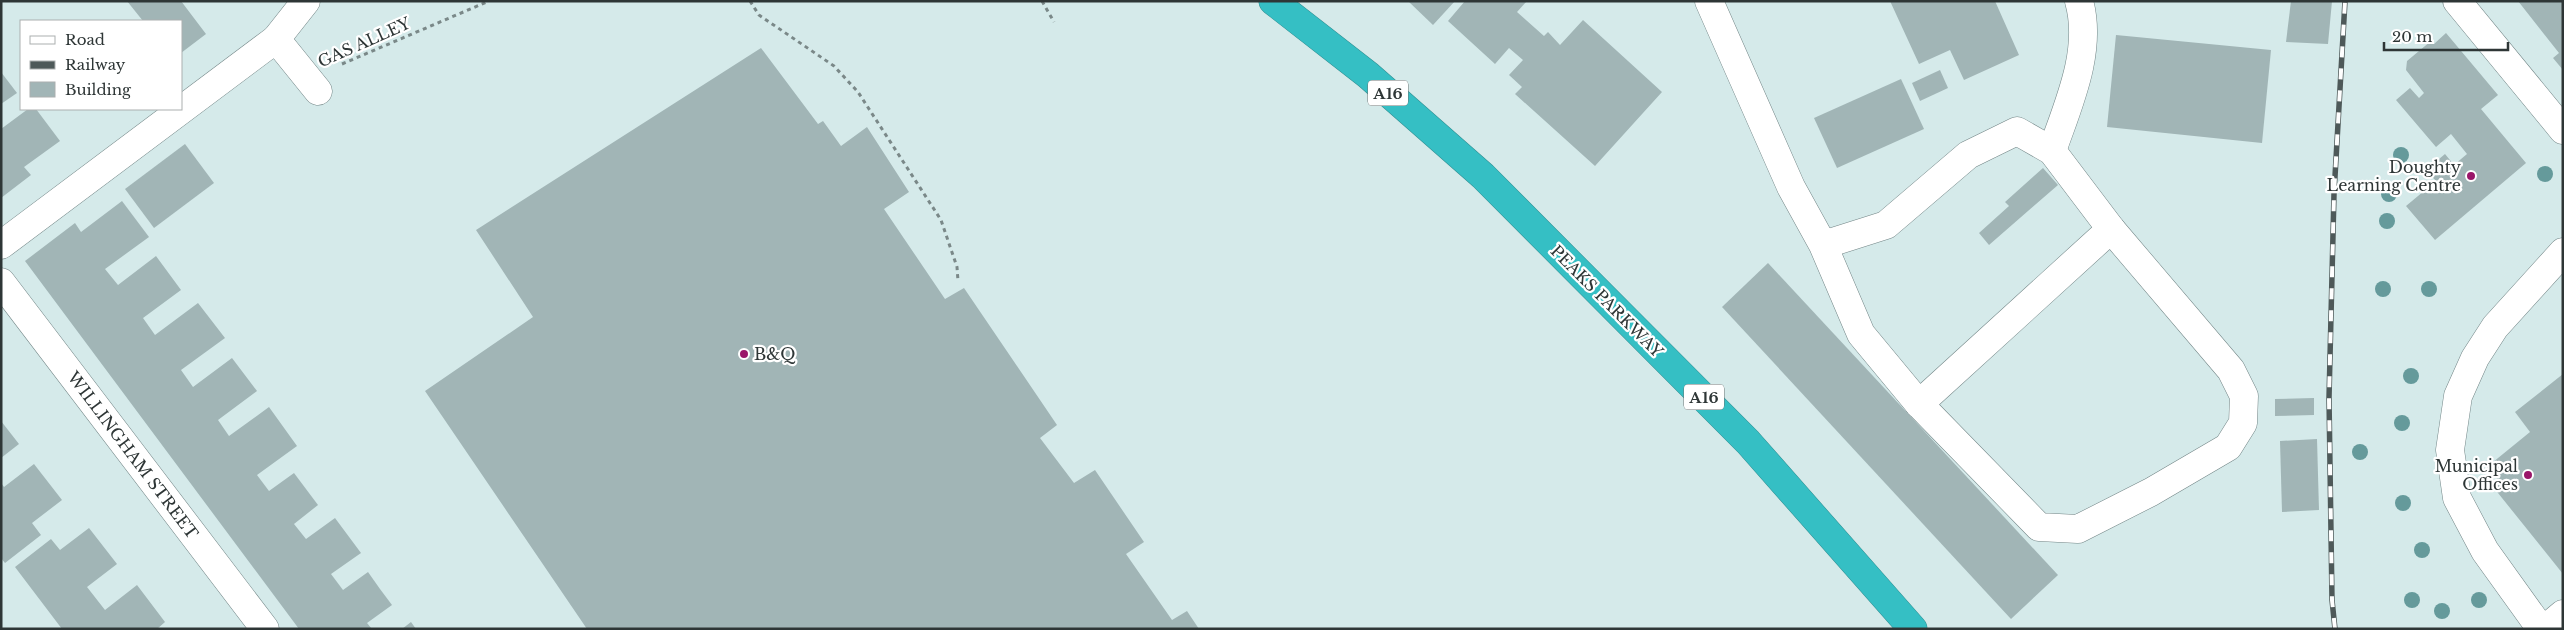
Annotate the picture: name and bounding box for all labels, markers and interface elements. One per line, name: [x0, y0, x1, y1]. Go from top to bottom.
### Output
street label: GAS ALLEY: [315, 13, 414, 71]
legend: [20, 20, 182, 110]
scale bar: [2384, 20, 2508, 52]
text: 20 m: [2392, 27, 2432, 46]
text: Road: [65, 30, 105, 49]
text: Railway: [65, 55, 126, 74]
text: Building: [65, 80, 132, 99]
road number: A16: [1368, 80, 1408, 106]
place label: Doughty Learning Centre: [2327, 157, 2462, 195]
marker: Doughty Learning Centre: [2465, 170, 2477, 182]
street label: PEAKS PARKWAY: [1547, 241, 1667, 361]
place label: B&Q: [754, 344, 796, 364]
marker: B&Q: [738, 348, 750, 360]
street label: WILLINGHAM STREET: [63, 367, 203, 543]
road number: A16: [1684, 384, 1724, 410]
place label: Municipal Offices: [2435, 456, 2518, 494]
marker: Municipal Offices: [2522, 469, 2534, 481]

